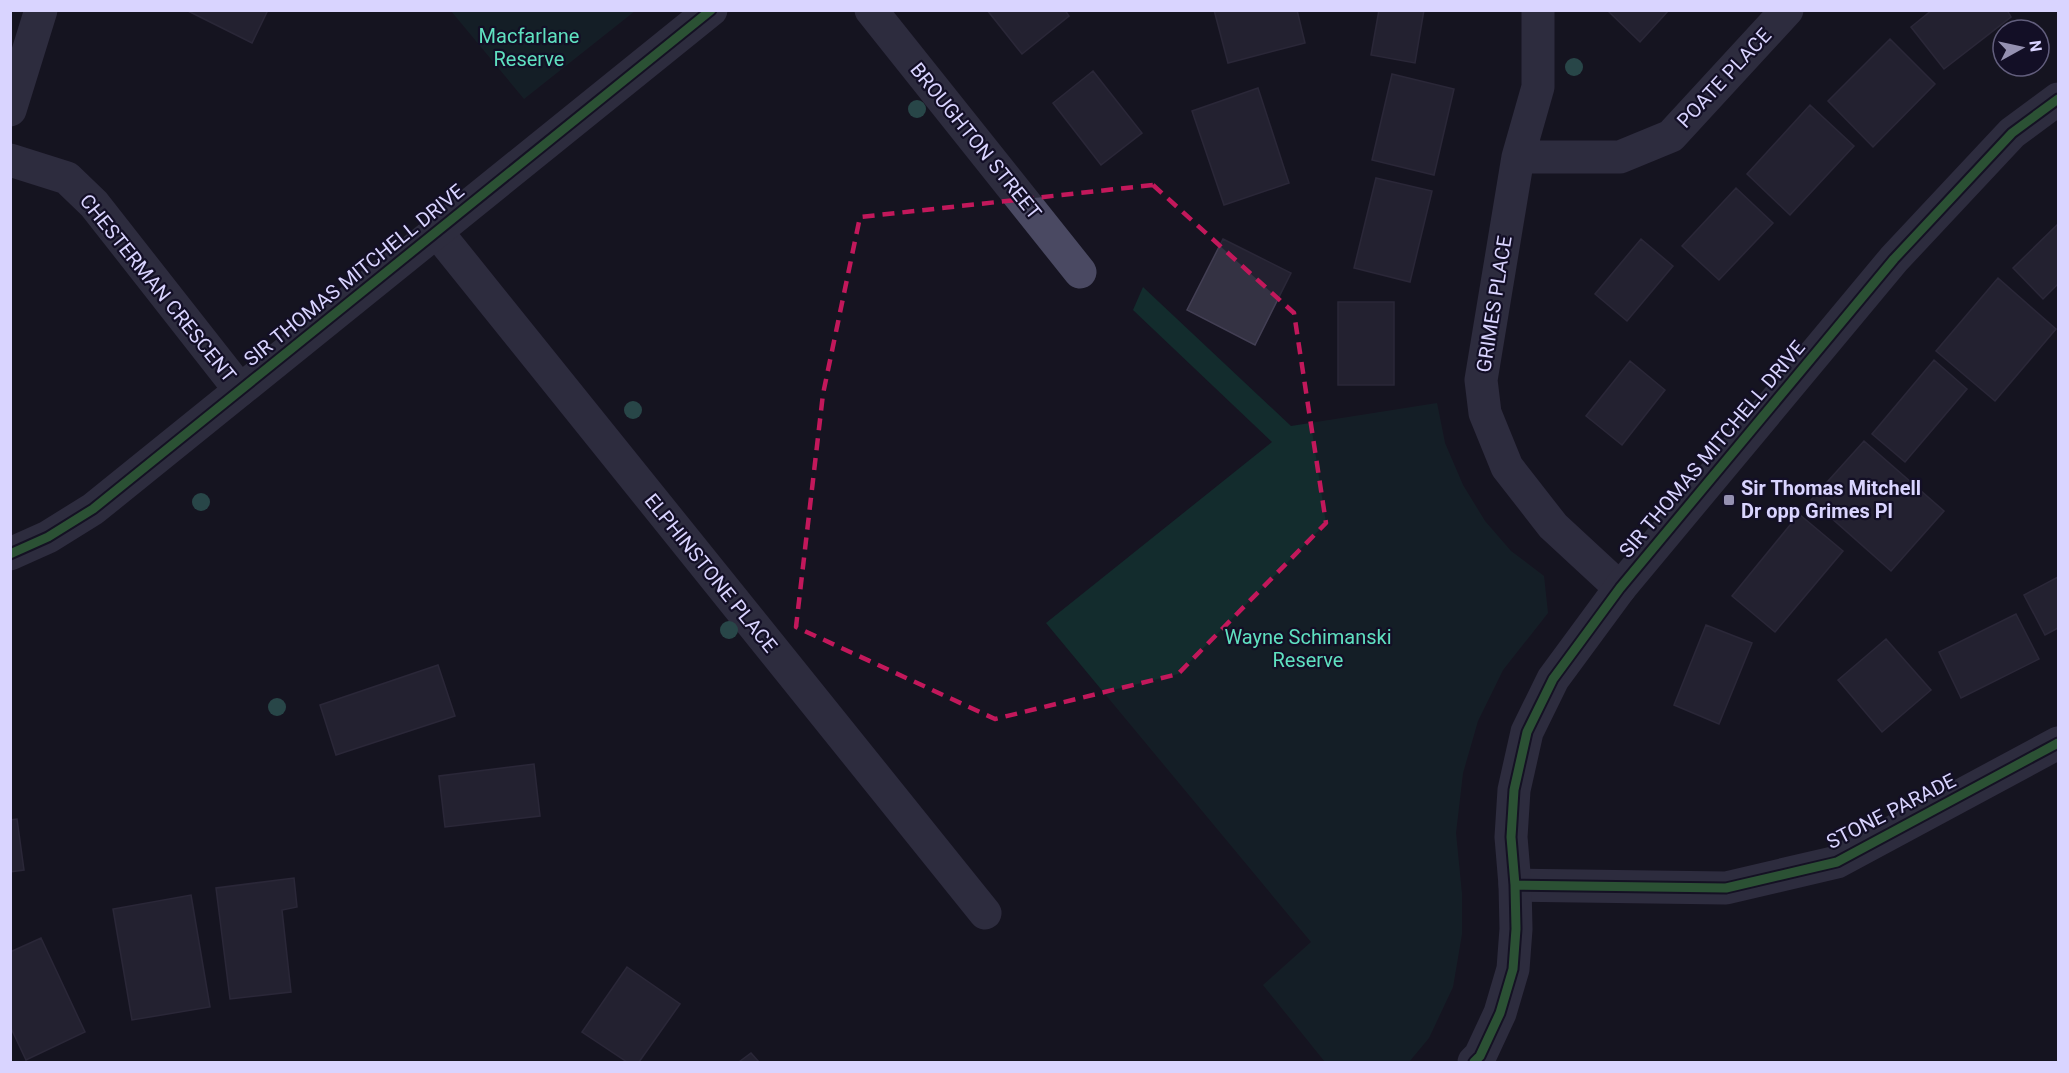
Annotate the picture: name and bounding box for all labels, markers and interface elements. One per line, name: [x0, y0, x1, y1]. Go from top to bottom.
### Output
north arrow: [1991, 18, 2051, 78]
street label: POATE PLACE: [1672, 23, 1776, 133]
park label: Macfarlane Reserve: [479, 24, 579, 71]
text: N: [2025, 39, 2046, 53]
street label: BROUGHTON STREET: [905, 58, 1047, 224]
street label: SIR THOMAS MITCHELL DRIVE: [239, 179, 469, 371]
street label: CHESTERMAN CRESCENT: [75, 189, 241, 387]
street label: GRIMES PLACE: [1471, 234, 1517, 374]
street label: SIR THOMAS MITCHELL DRIVE: [1614, 336, 1810, 562]
place label: Sir Thomas Mitchell Dr opp Grimes Pl: [1741, 476, 1921, 523]
street label: ELPHINSTONE PLACE: [640, 489, 782, 657]
marker: Sir Thomas Mitchell Dr opp Grimes Pl: [1722, 493, 1736, 507]
park label: Wayne Schimanski Reserve: [1224, 625, 1392, 672]
street label: STONE PARADE: [1822, 768, 1960, 854]

